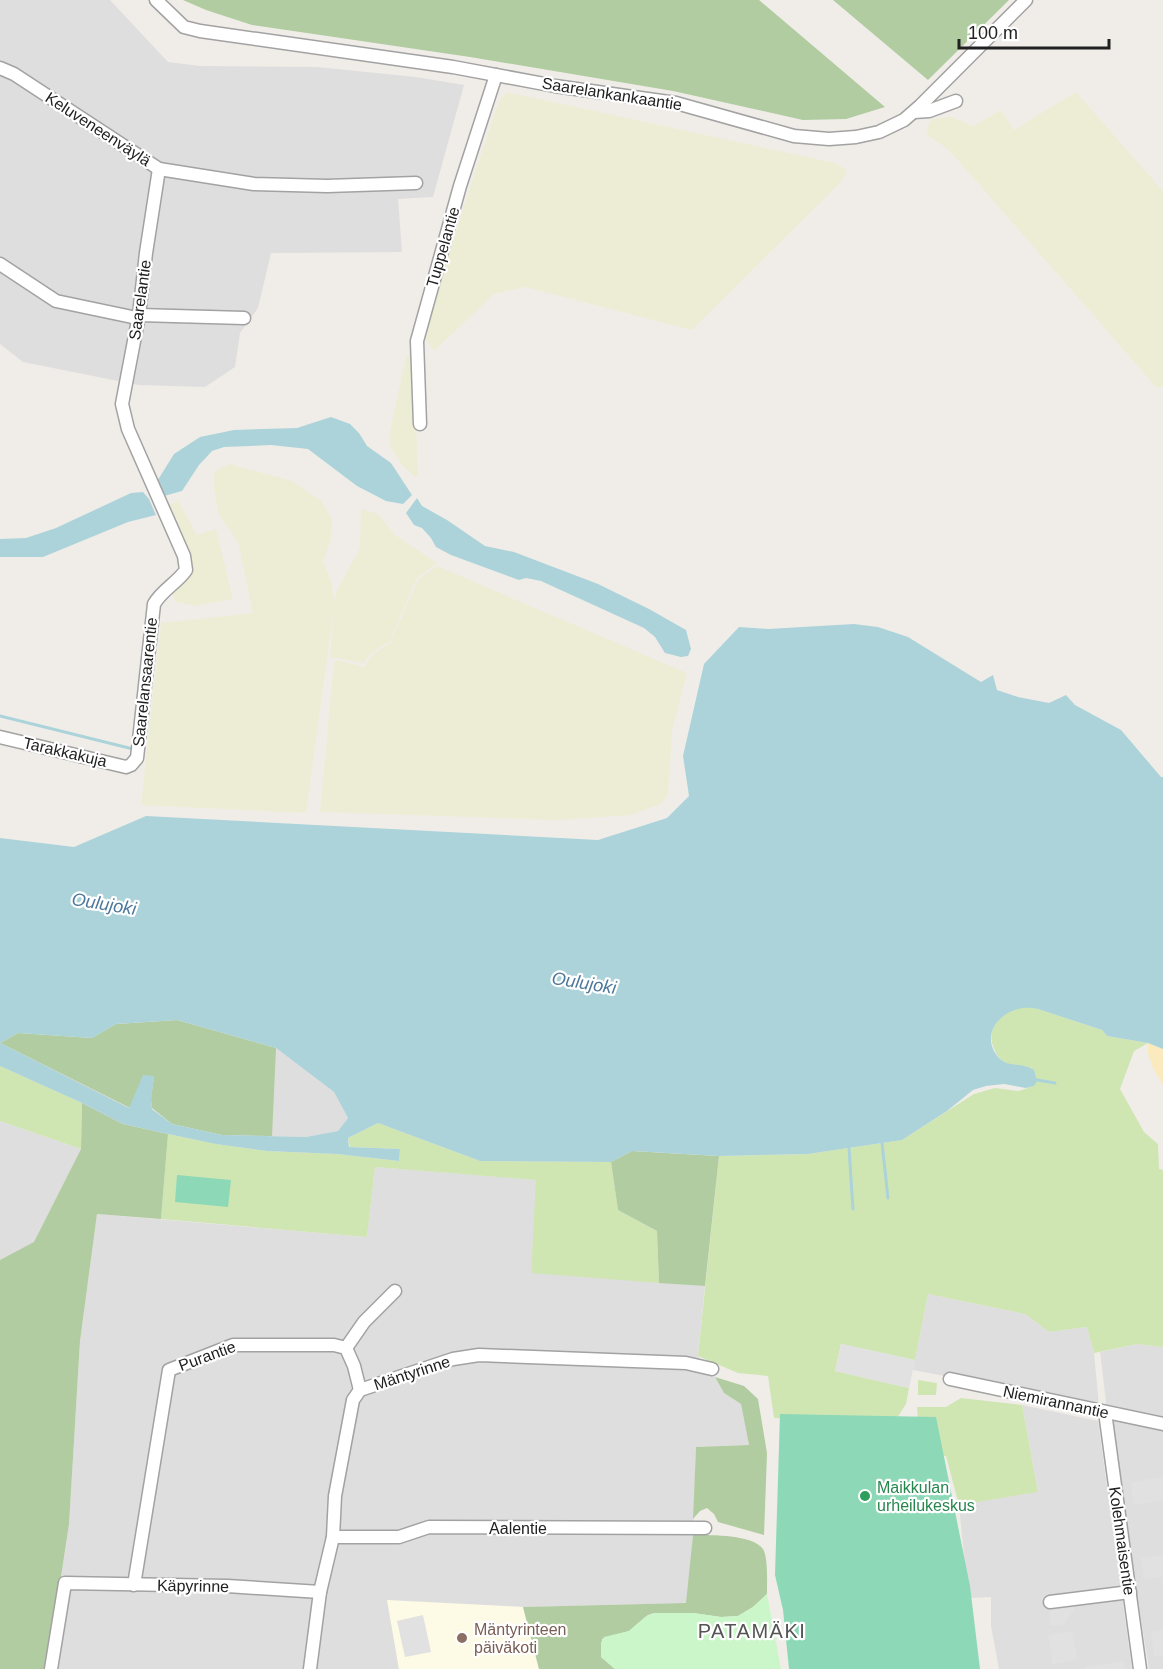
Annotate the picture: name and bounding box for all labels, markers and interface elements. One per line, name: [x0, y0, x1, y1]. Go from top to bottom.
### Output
scale bar: [959, 12, 1109, 50]
text: 100 m: [968, 23, 1018, 43]
street label: Saarelankankaantie: [541, 75, 683, 113]
street label: Keluveneenväylä: [42, 89, 154, 169]
street label: Tuppelantie: [423, 205, 463, 289]
street label: Saarelantie: [126, 259, 154, 341]
street label: Saarelansaarentie: [130, 616, 160, 747]
street label: Tarakkakuja: [21, 734, 109, 770]
water label: Oulujoki: [70, 889, 139, 919]
water label: Oulujoki: [550, 968, 619, 998]
street label: Purantie: [176, 1338, 238, 1374]
street label: Mäntyrinne: [372, 1353, 452, 1393]
street label: Niemirannantie: [1002, 1382, 1110, 1422]
place label: Maikkulan urheilukeskus: [877, 1479, 975, 1514]
street label: Kolehmaisentie: [1106, 1486, 1138, 1596]
marker: Maikkulan urheilukeskus: [858, 1489, 872, 1503]
street label: Aalentie: [489, 1520, 547, 1537]
street label: Käpyrinne: [157, 1577, 229, 1595]
district label: PATAMÄKI: [698, 1620, 806, 1642]
place label: Mäntyrinteen päiväkoti: [474, 1621, 567, 1656]
marker: Mäntyrinteen päiväkoti: [455, 1631, 469, 1645]

